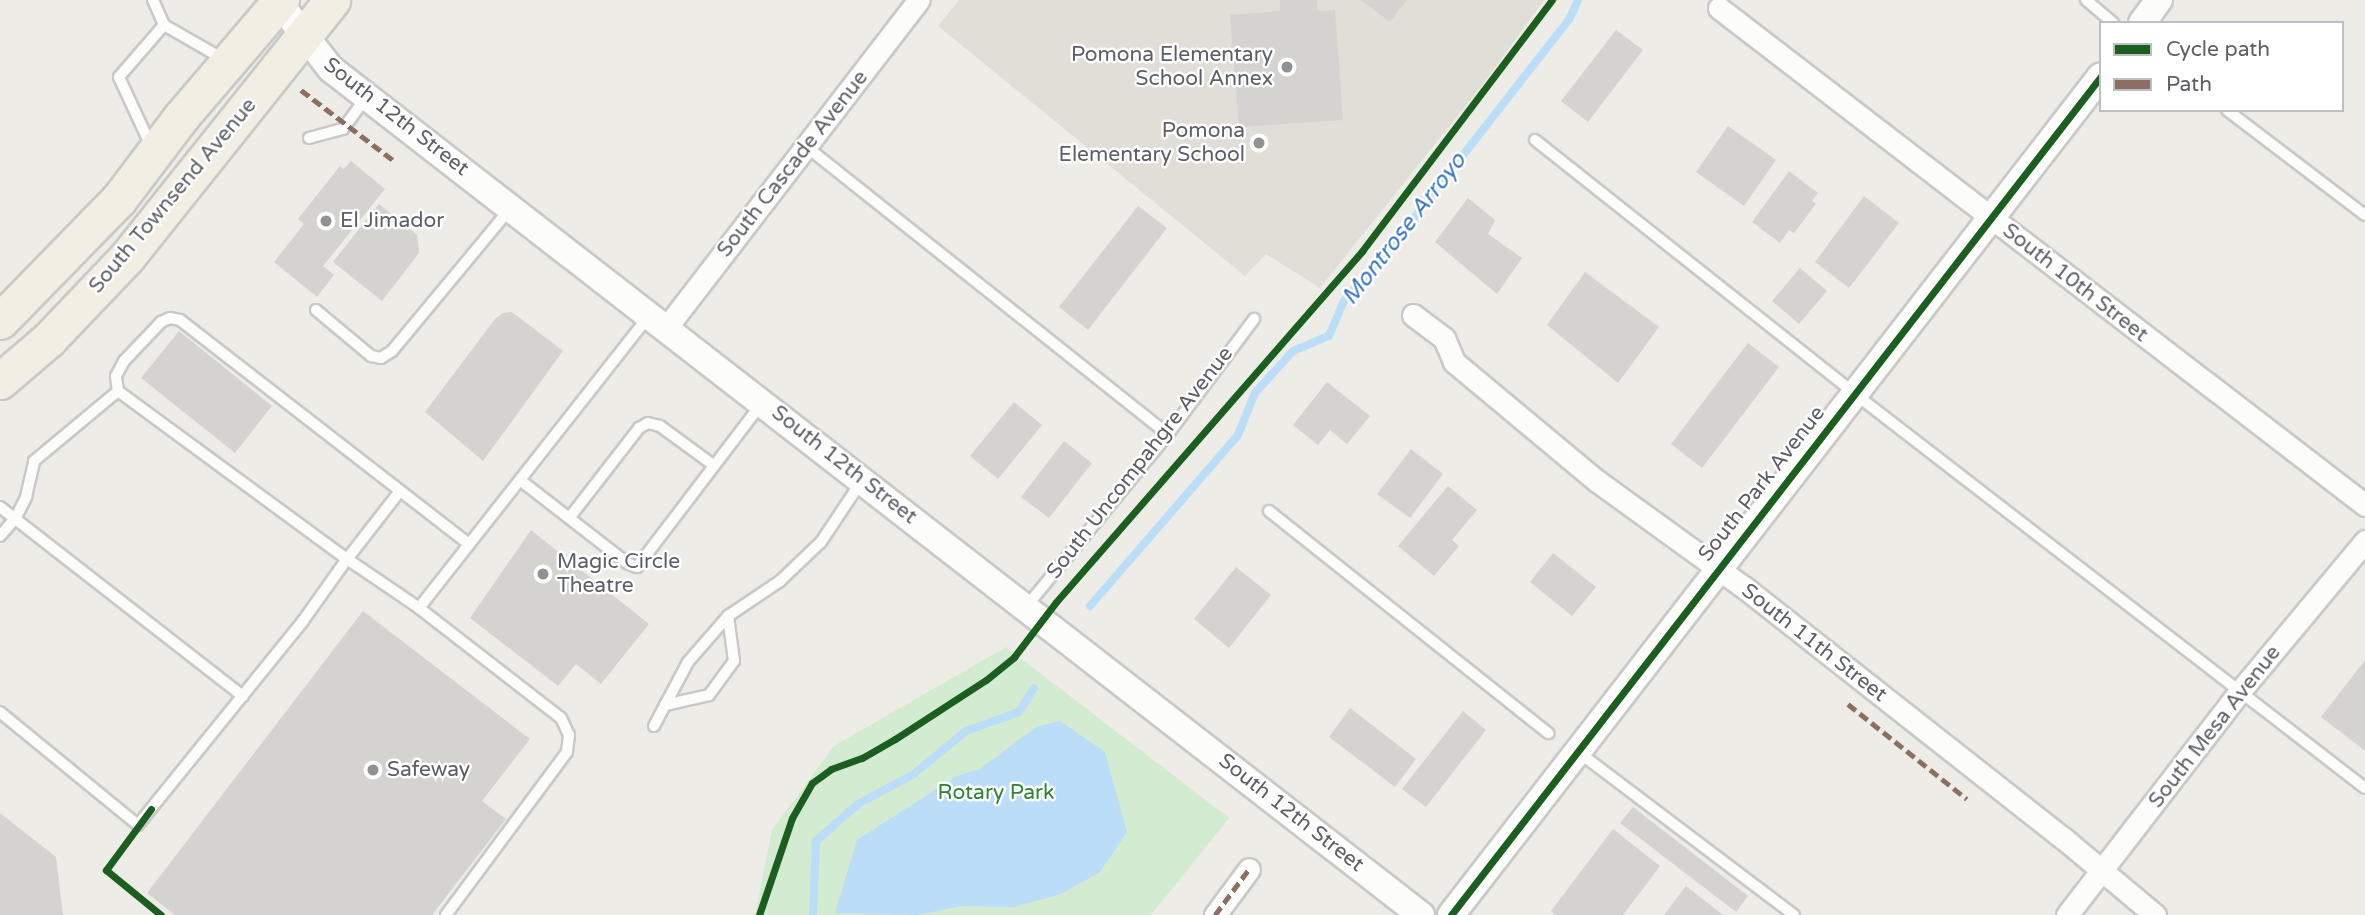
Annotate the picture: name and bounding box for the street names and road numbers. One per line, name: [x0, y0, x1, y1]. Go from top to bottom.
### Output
street label: South 12th Street: [318, 52, 474, 182]
street label: South Cascade Avenue: [712, 66, 874, 262]
street label: South Townsend Avenue: [84, 93, 262, 299]
street label: South 10th Street: [1997, 218, 2153, 348]
street label: South Uncompahgre Avenue: [1042, 342, 1238, 584]
street label: South 12th Street: [766, 400, 922, 530]
street label: South Park Avenue: [1694, 401, 1830, 567]
street label: South 11th Street: [1736, 578, 1892, 708]
street label: South Mesa Avenue: [2144, 641, 2286, 813]
street label: South 12th Street: [1213, 748, 1369, 878]

